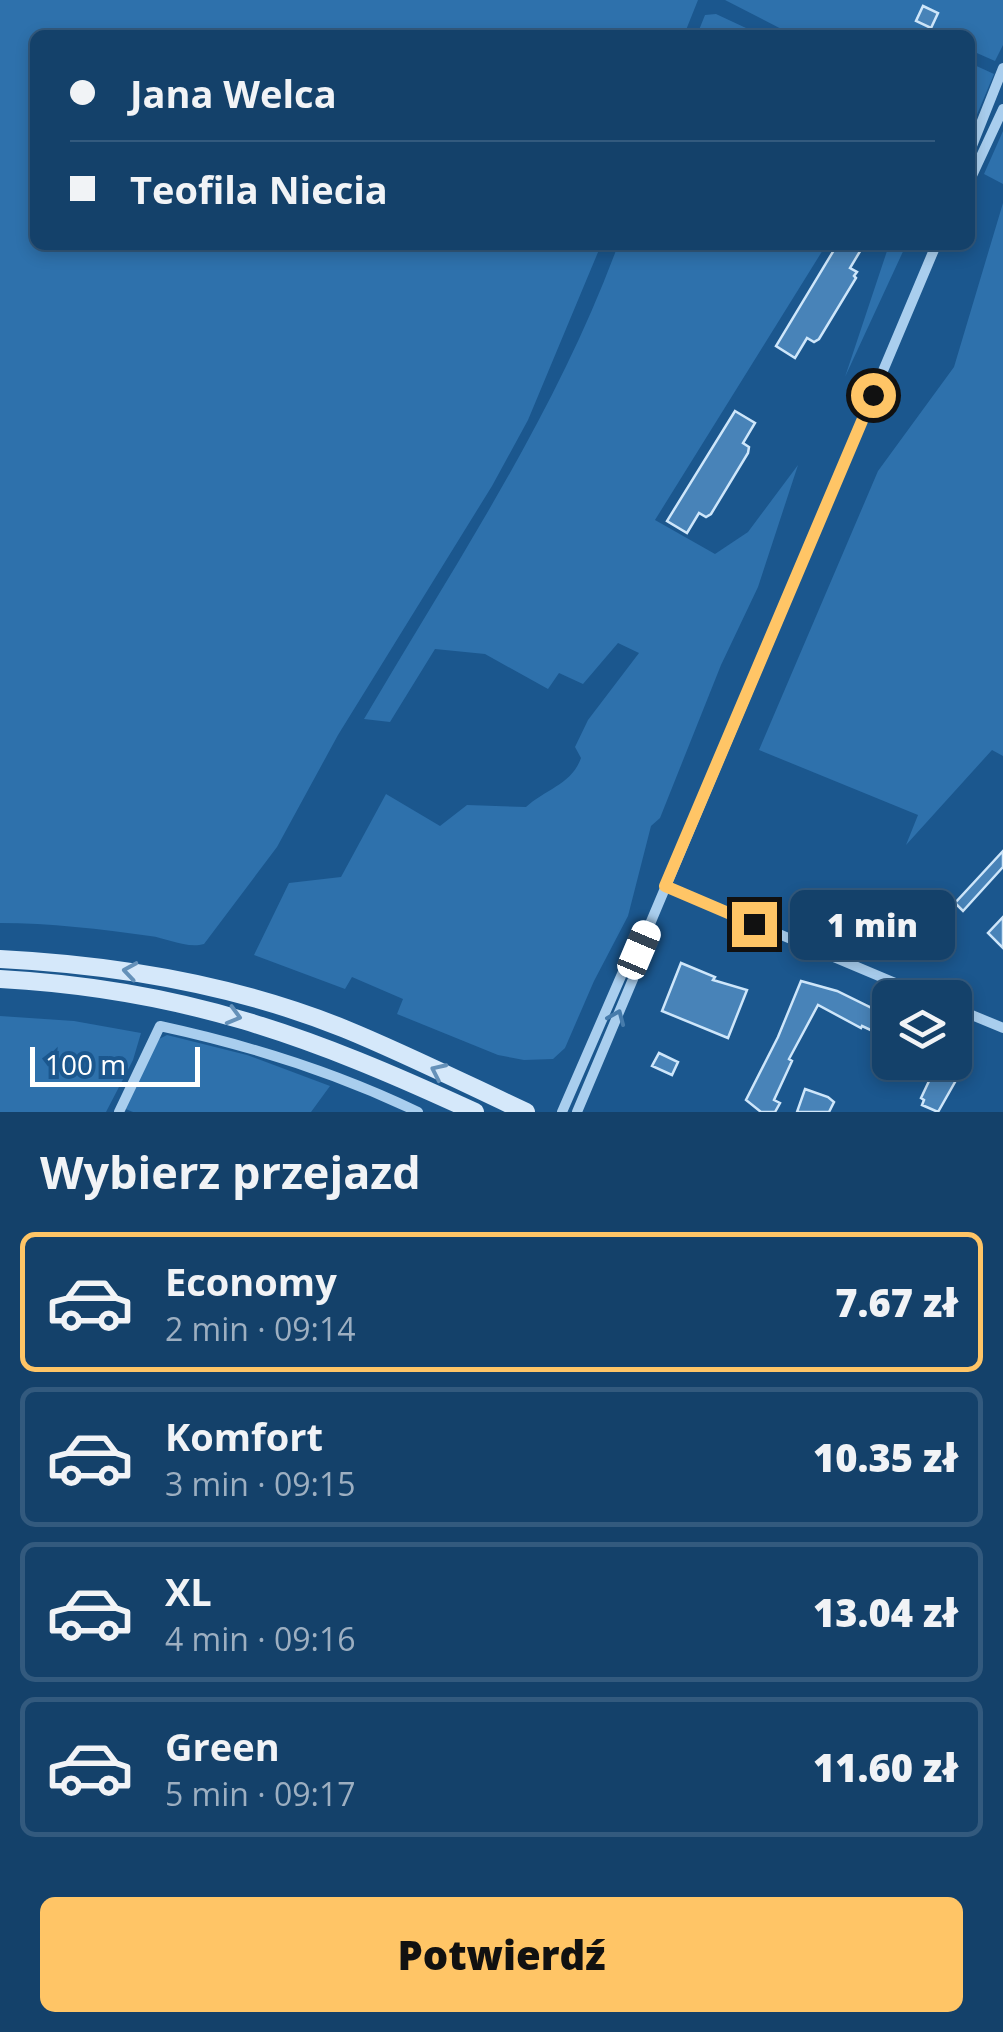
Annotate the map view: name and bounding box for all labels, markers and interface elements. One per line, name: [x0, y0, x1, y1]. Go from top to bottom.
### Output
text: Jana Welca: [130, 67, 337, 119]
text: Teofila Niecia: [130, 163, 388, 215]
route start: [851, 373, 896, 418]
callout: 1 min: [789, 889, 954, 959]
route end: [732, 902, 777, 947]
text: 1 min: [827, 903, 918, 946]
car: [613, 917, 665, 983]
one-way arrow: [122, 961, 138, 982]
map controls: [872, 980, 972, 1080]
button: layers: [872, 980, 972, 1080]
one-way arrow: [225, 1004, 242, 1025]
one-way arrow: [605, 1009, 625, 1027]
scale bar: [30, 1042, 200, 1086]
text: 100 m: [45, 1045, 126, 1083]
one-way arrow: [430, 1063, 448, 1083]
text: Wybierz przejazd: [40, 1141, 421, 1202]
text: Economy: [165, 1255, 337, 1307]
icon: car: [45, 1257, 135, 1347]
text: 7.67 zł: [835, 1276, 958, 1328]
text: 2 min · 09:14: [165, 1307, 356, 1350]
text: Komfort: [165, 1410, 323, 1462]
icon: car: [45, 1412, 135, 1502]
text: 10.35 zł: [813, 1431, 958, 1483]
text: 3 min · 09:15: [165, 1462, 356, 1505]
text: XL: [165, 1565, 212, 1617]
icon: car: [45, 1567, 135, 1657]
text: 13.04 zł: [813, 1586, 958, 1638]
text: 4 min · 09:16: [165, 1617, 356, 1660]
text: Green: [165, 1720, 280, 1772]
icon: car: [45, 1722, 135, 1812]
text: 11.60 zł: [813, 1741, 958, 1793]
text: 5 min · 09:17: [165, 1772, 356, 1815]
button: Potwierdź: [40, 1897, 963, 2012]

